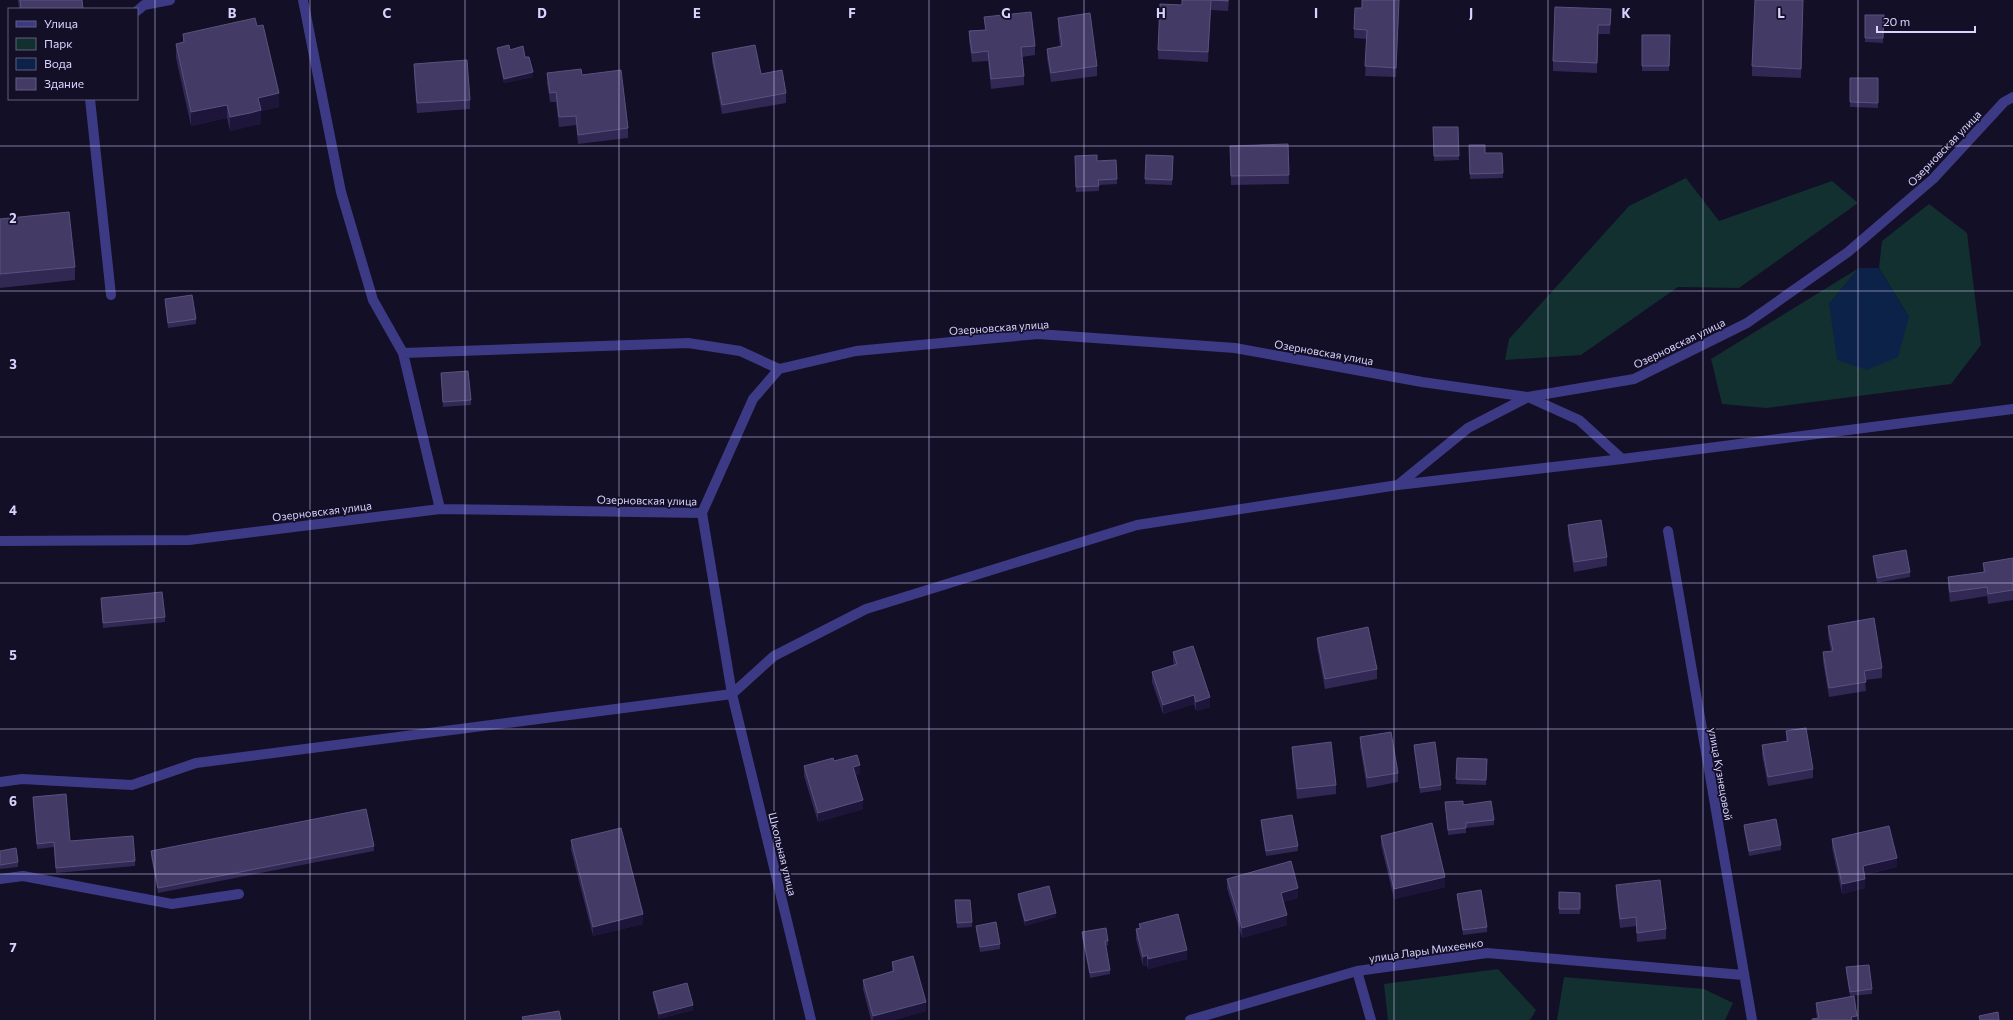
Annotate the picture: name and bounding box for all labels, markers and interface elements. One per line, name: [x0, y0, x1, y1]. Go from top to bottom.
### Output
text: B: [228, 5, 237, 21]
text: C: [383, 5, 392, 21]
text: D: [537, 5, 547, 21]
text: E: [693, 5, 701, 21]
text: F: [848, 5, 856, 21]
text: G: [1001, 5, 1011, 21]
text: H: [1156, 5, 1166, 21]
text: I: [1314, 5, 1318, 21]
text: J: [1469, 5, 1473, 21]
text: K: [1621, 5, 1631, 21]
text: L: [1777, 5, 1785, 21]
legend: [8, 8, 138, 100]
scale bar: [1877, 8, 1975, 34]
text: 20 m: [1883, 14, 1910, 28]
text: Улица: [44, 16, 78, 30]
text: Парк: [44, 36, 73, 50]
text: Вода: [44, 56, 72, 70]
text: Здание: [44, 76, 84, 90]
street label: Озерновская улица: [1905, 107, 1983, 189]
text: 2: [9, 210, 17, 226]
street label: Озерновская улица: [1631, 315, 1727, 371]
street label: Озерновская улица: [949, 317, 1049, 337]
street label: Озерновская улица: [1274, 337, 1374, 367]
text: 3: [9, 356, 17, 372]
street label: Озерновская улица: [597, 493, 697, 507]
street label: Озерновская улица: [271, 498, 373, 524]
text: 4: [9, 502, 17, 518]
text: 5: [9, 647, 17, 663]
street label: улица Кузнецовой: [1706, 727, 1736, 821]
text: 6: [9, 793, 17, 809]
street label: Школьная улица: [766, 811, 800, 897]
street label: улица Лары Михеенко: [1368, 935, 1484, 964]
text: 7: [9, 939, 17, 955]

